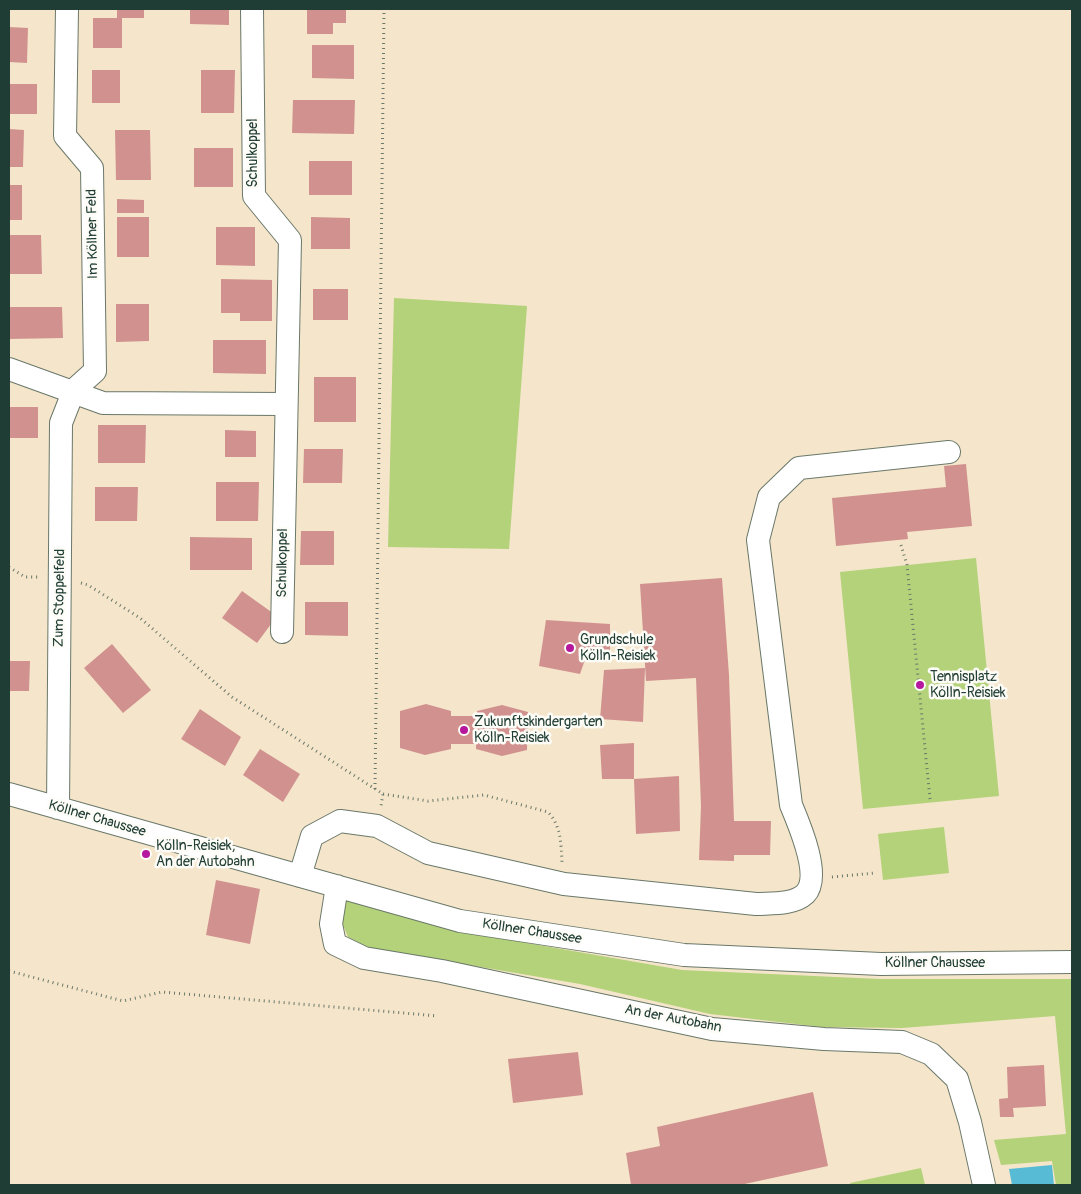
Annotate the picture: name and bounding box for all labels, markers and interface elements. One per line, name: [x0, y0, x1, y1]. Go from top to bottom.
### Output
street label: Schulkoppel: [245, 118, 261, 188]
street label: Im Köllner Feld: [84, 189, 102, 279]
street label: Schulkoppel: [274, 528, 292, 598]
street label: Zum Stoppelfeld: [51, 549, 69, 647]
place label: Grundschule Kölln-Reisiek: [580, 632, 656, 664]
marker: Grundschule Kölln-Reisiek: [564, 642, 576, 654]
place label: Tennisplatz Kölln-Reisiek: [930, 669, 1006, 702]
marker: Tennisplatz Kölln-Reisiek: [914, 679, 926, 691]
place label: Zukunftskindergarten Kölln-Reisiek: [474, 714, 603, 746]
marker: Zukunftskindergarten Kölln-Reisiek: [458, 724, 470, 736]
street label: Köllner Chaussee: [46, 797, 148, 841]
place label: Kölln-Reisiek, An der Autobahn: [156, 838, 255, 870]
marker: Kölln-Reisiek, An der Autobahn: [140, 848, 152, 860]
street label: Köllner Chaussee: [481, 916, 583, 948]
street label: Köllner Chaussee: [885, 955, 985, 971]
street label: An der Autobahn: [623, 1001, 723, 1037]

